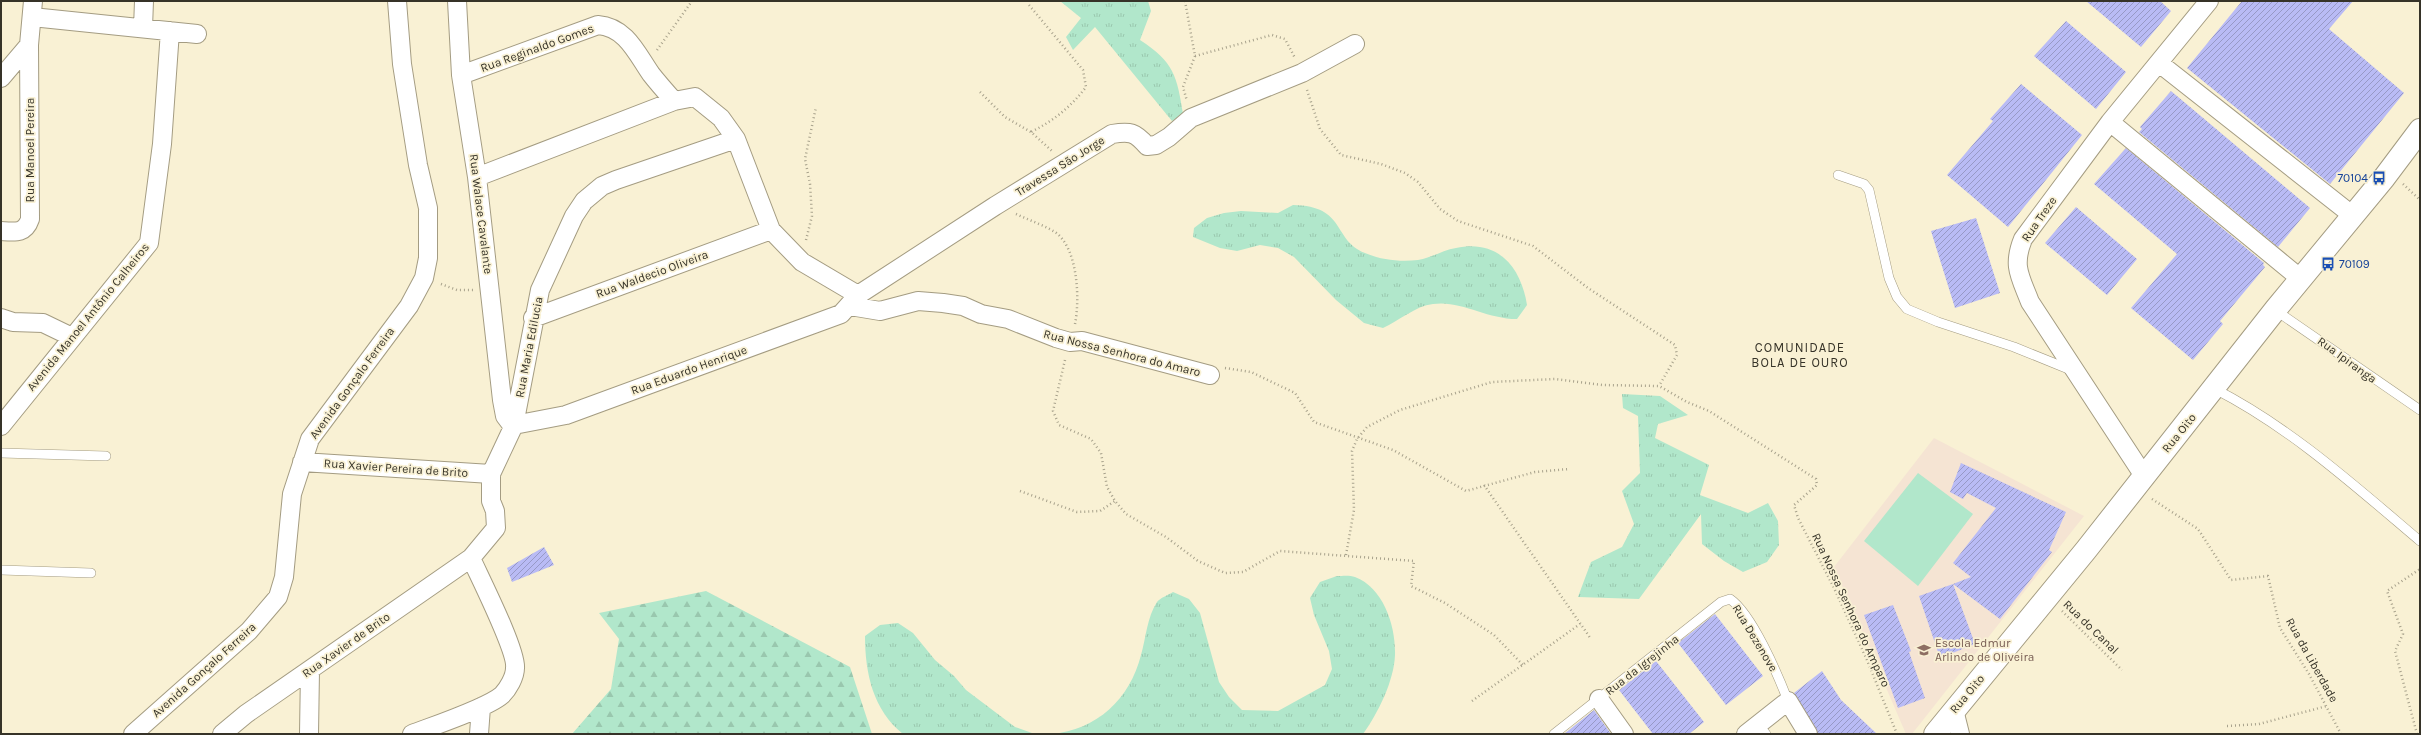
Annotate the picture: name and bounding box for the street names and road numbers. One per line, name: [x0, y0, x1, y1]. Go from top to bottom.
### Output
street label: Rua Reginaldo Gomes: [478, 21, 596, 75]
street label: Rua Manoel Pereira: [23, 98, 37, 202]
street label: Travessa São Jorge: [1013, 133, 1107, 199]
street label: Rua Walace Cavalante: [467, 153, 495, 275]
street label: Rua Treze: [2018, 194, 2060, 244]
street label: Avenida Manoel Antônio Calheiros: [24, 240, 152, 394]
street label: Rua Waldecio Oliveira: [594, 247, 710, 301]
street label: Rua Maria Edilucia: [512, 295, 546, 399]
street label: Avenida Gonçalo Ferreira: [307, 324, 397, 442]
street label: Rua Nossa Senhora do Amaro: [1042, 327, 1202, 379]
street label: Rua Ipiranga: [2315, 334, 2379, 386]
street label: Rua Eduardo Henrique: [629, 342, 749, 398]
street label: Rua Oito: [2159, 411, 2199, 455]
street label: Rua Xavier Pereira de Brito: [323, 456, 469, 480]
street label: Rua Nossa Senhora do Amparo: [1809, 531, 1893, 689]
street label: Rua do Canal: [2060, 597, 2122, 657]
street label: Rua Dezenove: [1729, 602, 1781, 674]
street label: Rua Xavier de Brito: [299, 609, 393, 681]
street label: Rua da Liberdade: [2283, 615, 2341, 705]
street label: Avenida Gonçalo Ferreira: [149, 620, 259, 720]
street label: Rua da Igrejinha: [1602, 632, 1682, 698]
street label: Rua Oito: [1947, 672, 1987, 716]

